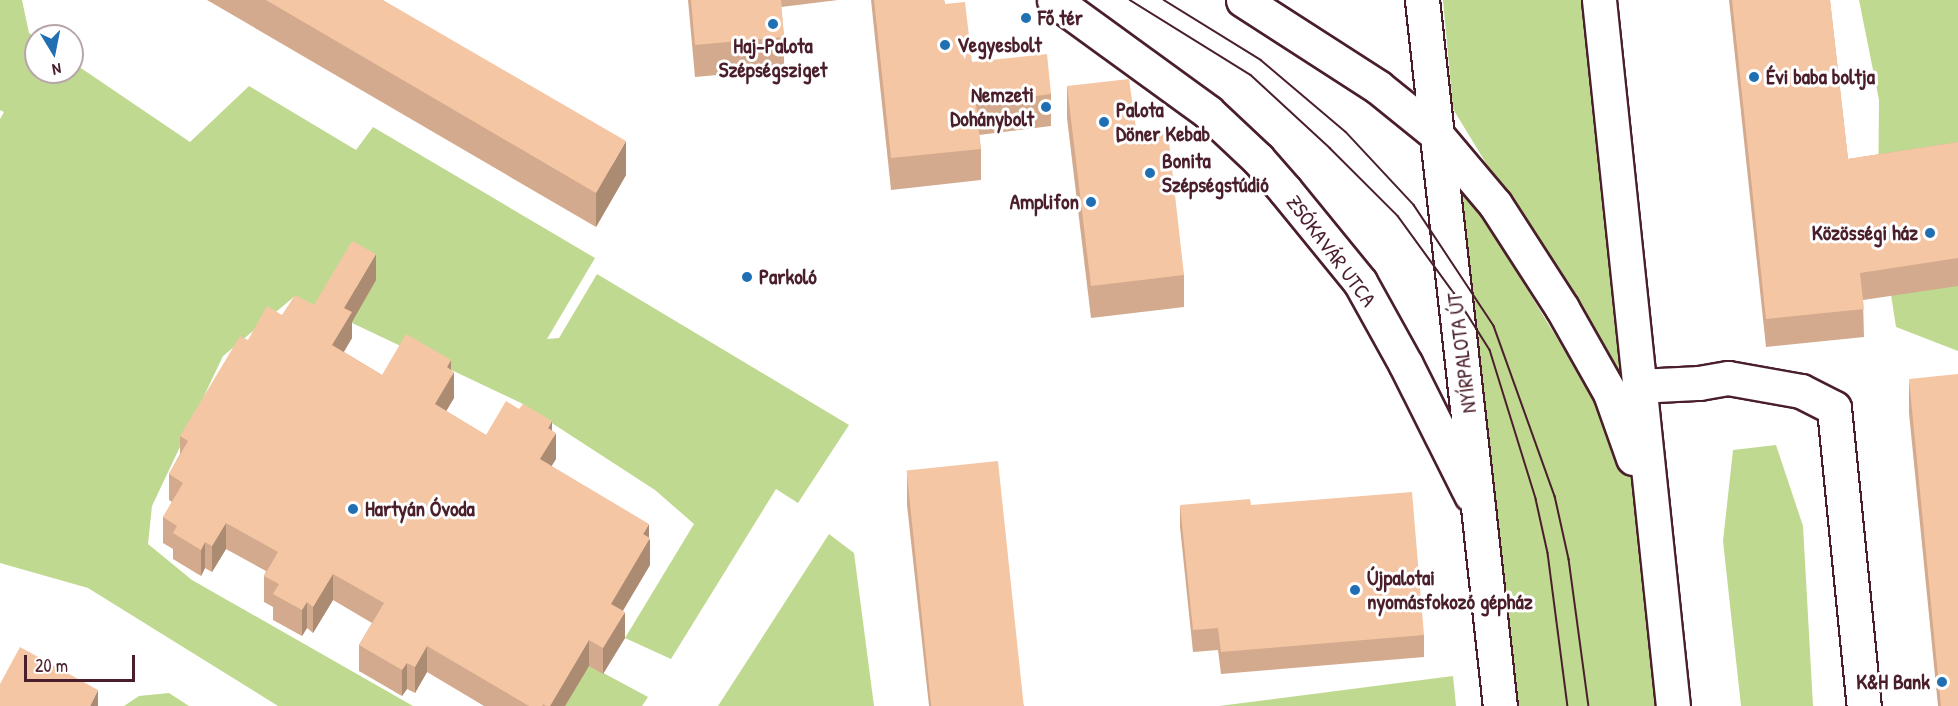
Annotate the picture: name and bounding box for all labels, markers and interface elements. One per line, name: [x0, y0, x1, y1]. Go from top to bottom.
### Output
place label: Fő tér: [1038, 5, 1083, 31]
marker: Fő tér: [1019, 11, 1033, 25]
marker: Haj-Palota Szépségsziget: [766, 17, 780, 31]
north arrow: [24, 24, 84, 84]
place label: Vegyesbolt: [957, 32, 1042, 58]
place label: Haj-Palota Szépségsziget: [719, 33, 827, 83]
marker: Vegyesbolt: [938, 38, 952, 52]
text: N: [51, 58, 63, 81]
place label: Évi baba boltja: [1766, 64, 1875, 90]
marker: Évi baba boltja: [1747, 70, 1761, 84]
place label: Nemzeti Dohánybolt: [950, 82, 1034, 132]
place label: Palota Döner Kebab: [1116, 97, 1210, 147]
marker: Nemzeti Dohánybolt: [1039, 100, 1053, 114]
marker: Palota Döner Kebab: [1097, 115, 1111, 129]
place label: Bonita Szépségstúdió: [1162, 148, 1269, 198]
marker: Bonita Szépségstúdió: [1143, 166, 1157, 180]
place label: Amplifon: [1010, 189, 1079, 215]
street label: ZSÓKAVÁR UTCA: [1281, 190, 1381, 312]
marker: Amplifon: [1084, 195, 1098, 209]
place label: Közösségi ház: [1812, 220, 1918, 246]
marker: Közösségi ház: [1923, 226, 1937, 240]
place label: Parkoló: [759, 264, 817, 290]
marker: Parkoló: [740, 270, 754, 284]
street label: NYÍRPALOTA ÚT: [1442, 291, 1482, 415]
place label: Hartyán Óvoda: [365, 496, 475, 522]
marker: Hartyán Óvoda: [346, 502, 360, 516]
place label: Újpalotai nyomásfokozó gépház: [1367, 565, 1533, 615]
marker: Újpalotai nyomásfokozó gépház: [1348, 583, 1362, 597]
scale bar: [27, 643, 138, 681]
text: 20 m: [35, 653, 68, 678]
place label: K&H Bank: [1856, 669, 1930, 695]
marker: K&H Bank: [1935, 675, 1949, 689]

